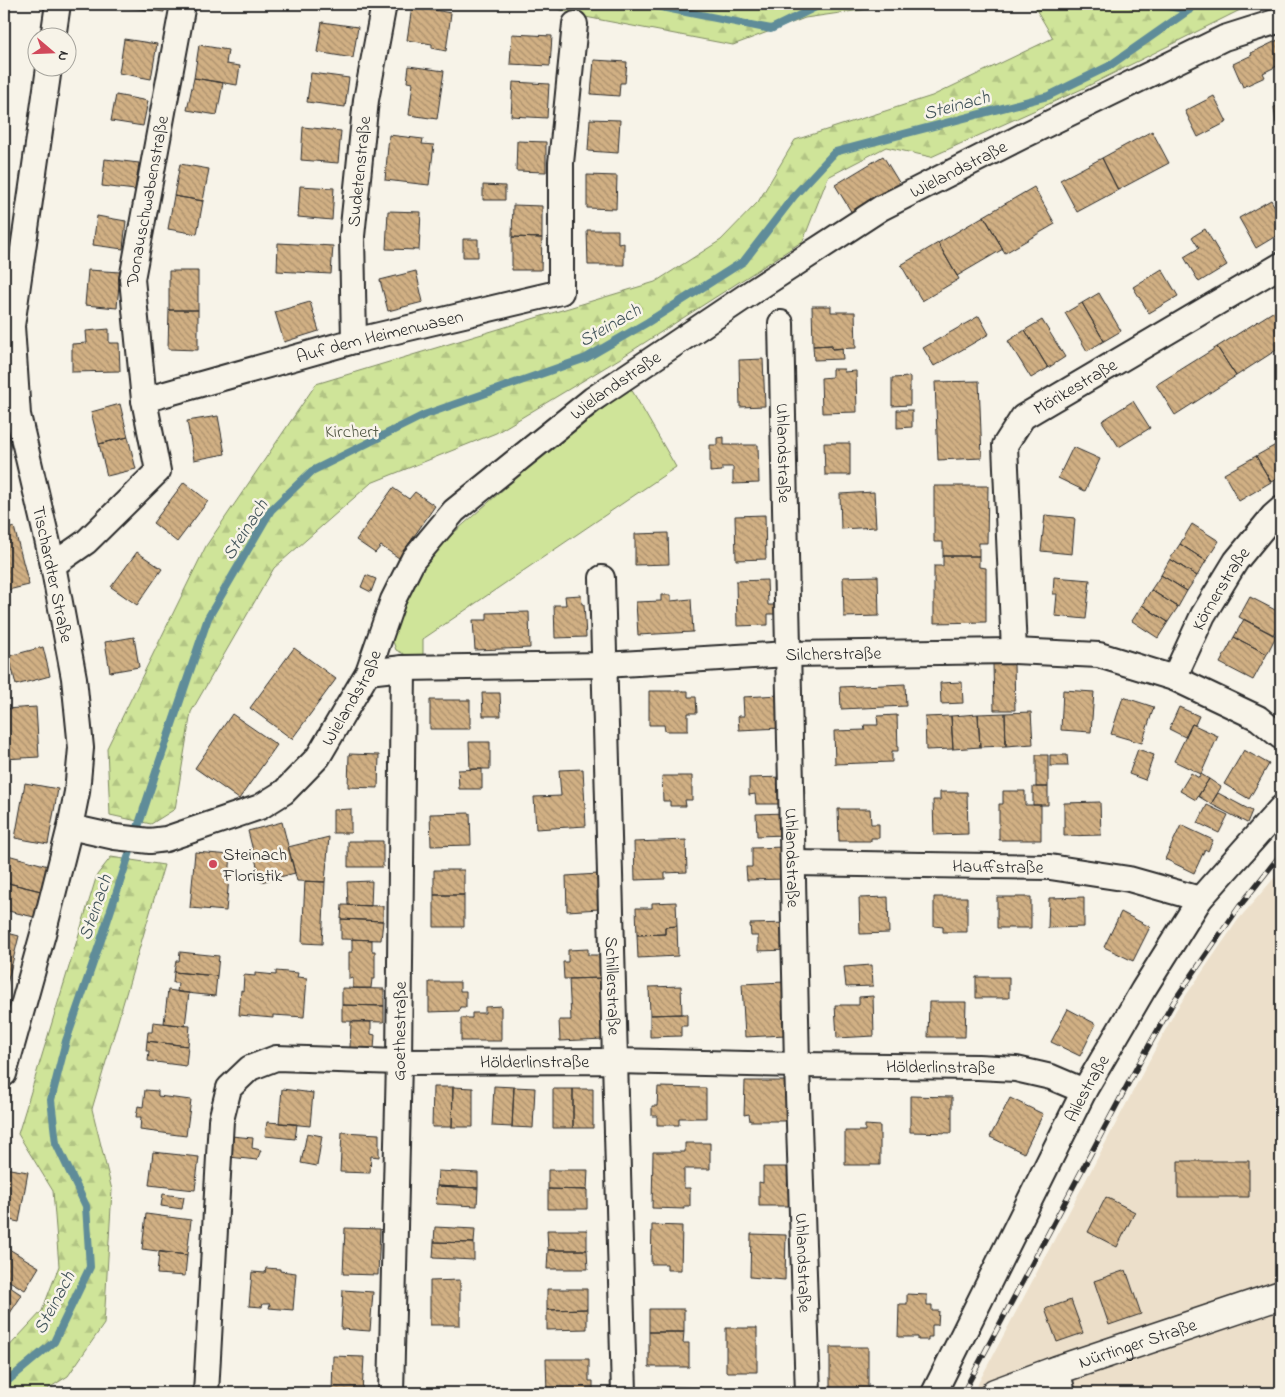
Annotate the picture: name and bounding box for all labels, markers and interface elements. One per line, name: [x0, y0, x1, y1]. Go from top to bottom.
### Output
north arrow: [28, 28, 78, 78]
text: N: [51, 48, 74, 64]
water label: Steinach: [921, 84, 994, 128]
street label: Donauschwabenstraße: [120, 113, 177, 288]
street label: Sudetenstraße: [342, 114, 379, 228]
street label: Wielandstraße: [906, 135, 1013, 206]
water label: Steinach: [574, 297, 647, 355]
street label: Auf dem Heimenwasen: [294, 305, 466, 372]
street label: Wielandstraße: [565, 345, 668, 427]
street label: Mörikestraße: [1029, 353, 1124, 423]
street label: Uhlandstraße: [768, 403, 796, 504]
park label: Kirchert: [325, 420, 379, 446]
water label: Steinach: [216, 494, 276, 566]
street label: Tischardter Straße: [24, 504, 78, 646]
street label: Körnerstraße: [1187, 541, 1258, 635]
street label: Silcherstraße: [785, 642, 883, 669]
street label: Wielandstraße: [316, 646, 390, 752]
street label: Uhlandstraße: [776, 808, 805, 909]
place label: Steinach Floristik: [222, 843, 287, 890]
street label: Hauffstraße: [952, 854, 1045, 882]
marker: Steinach Floristik: [207, 858, 219, 870]
water label: Steinach: [73, 871, 120, 944]
street label: Schillerstraße: [597, 936, 625, 1037]
street label: Goethestraße: [388, 980, 415, 1081]
street label: Hölderlinstraße: [480, 1050, 590, 1077]
street label: Ailestraße: [1059, 1050, 1118, 1127]
street label: Hölderlinstraße: [886, 1055, 997, 1083]
street label: Uhlandstraße: [787, 1212, 816, 1314]
water label: Steinach: [27, 1266, 83, 1339]
street label: Nürtinger Straße: [1076, 1313, 1201, 1377]

